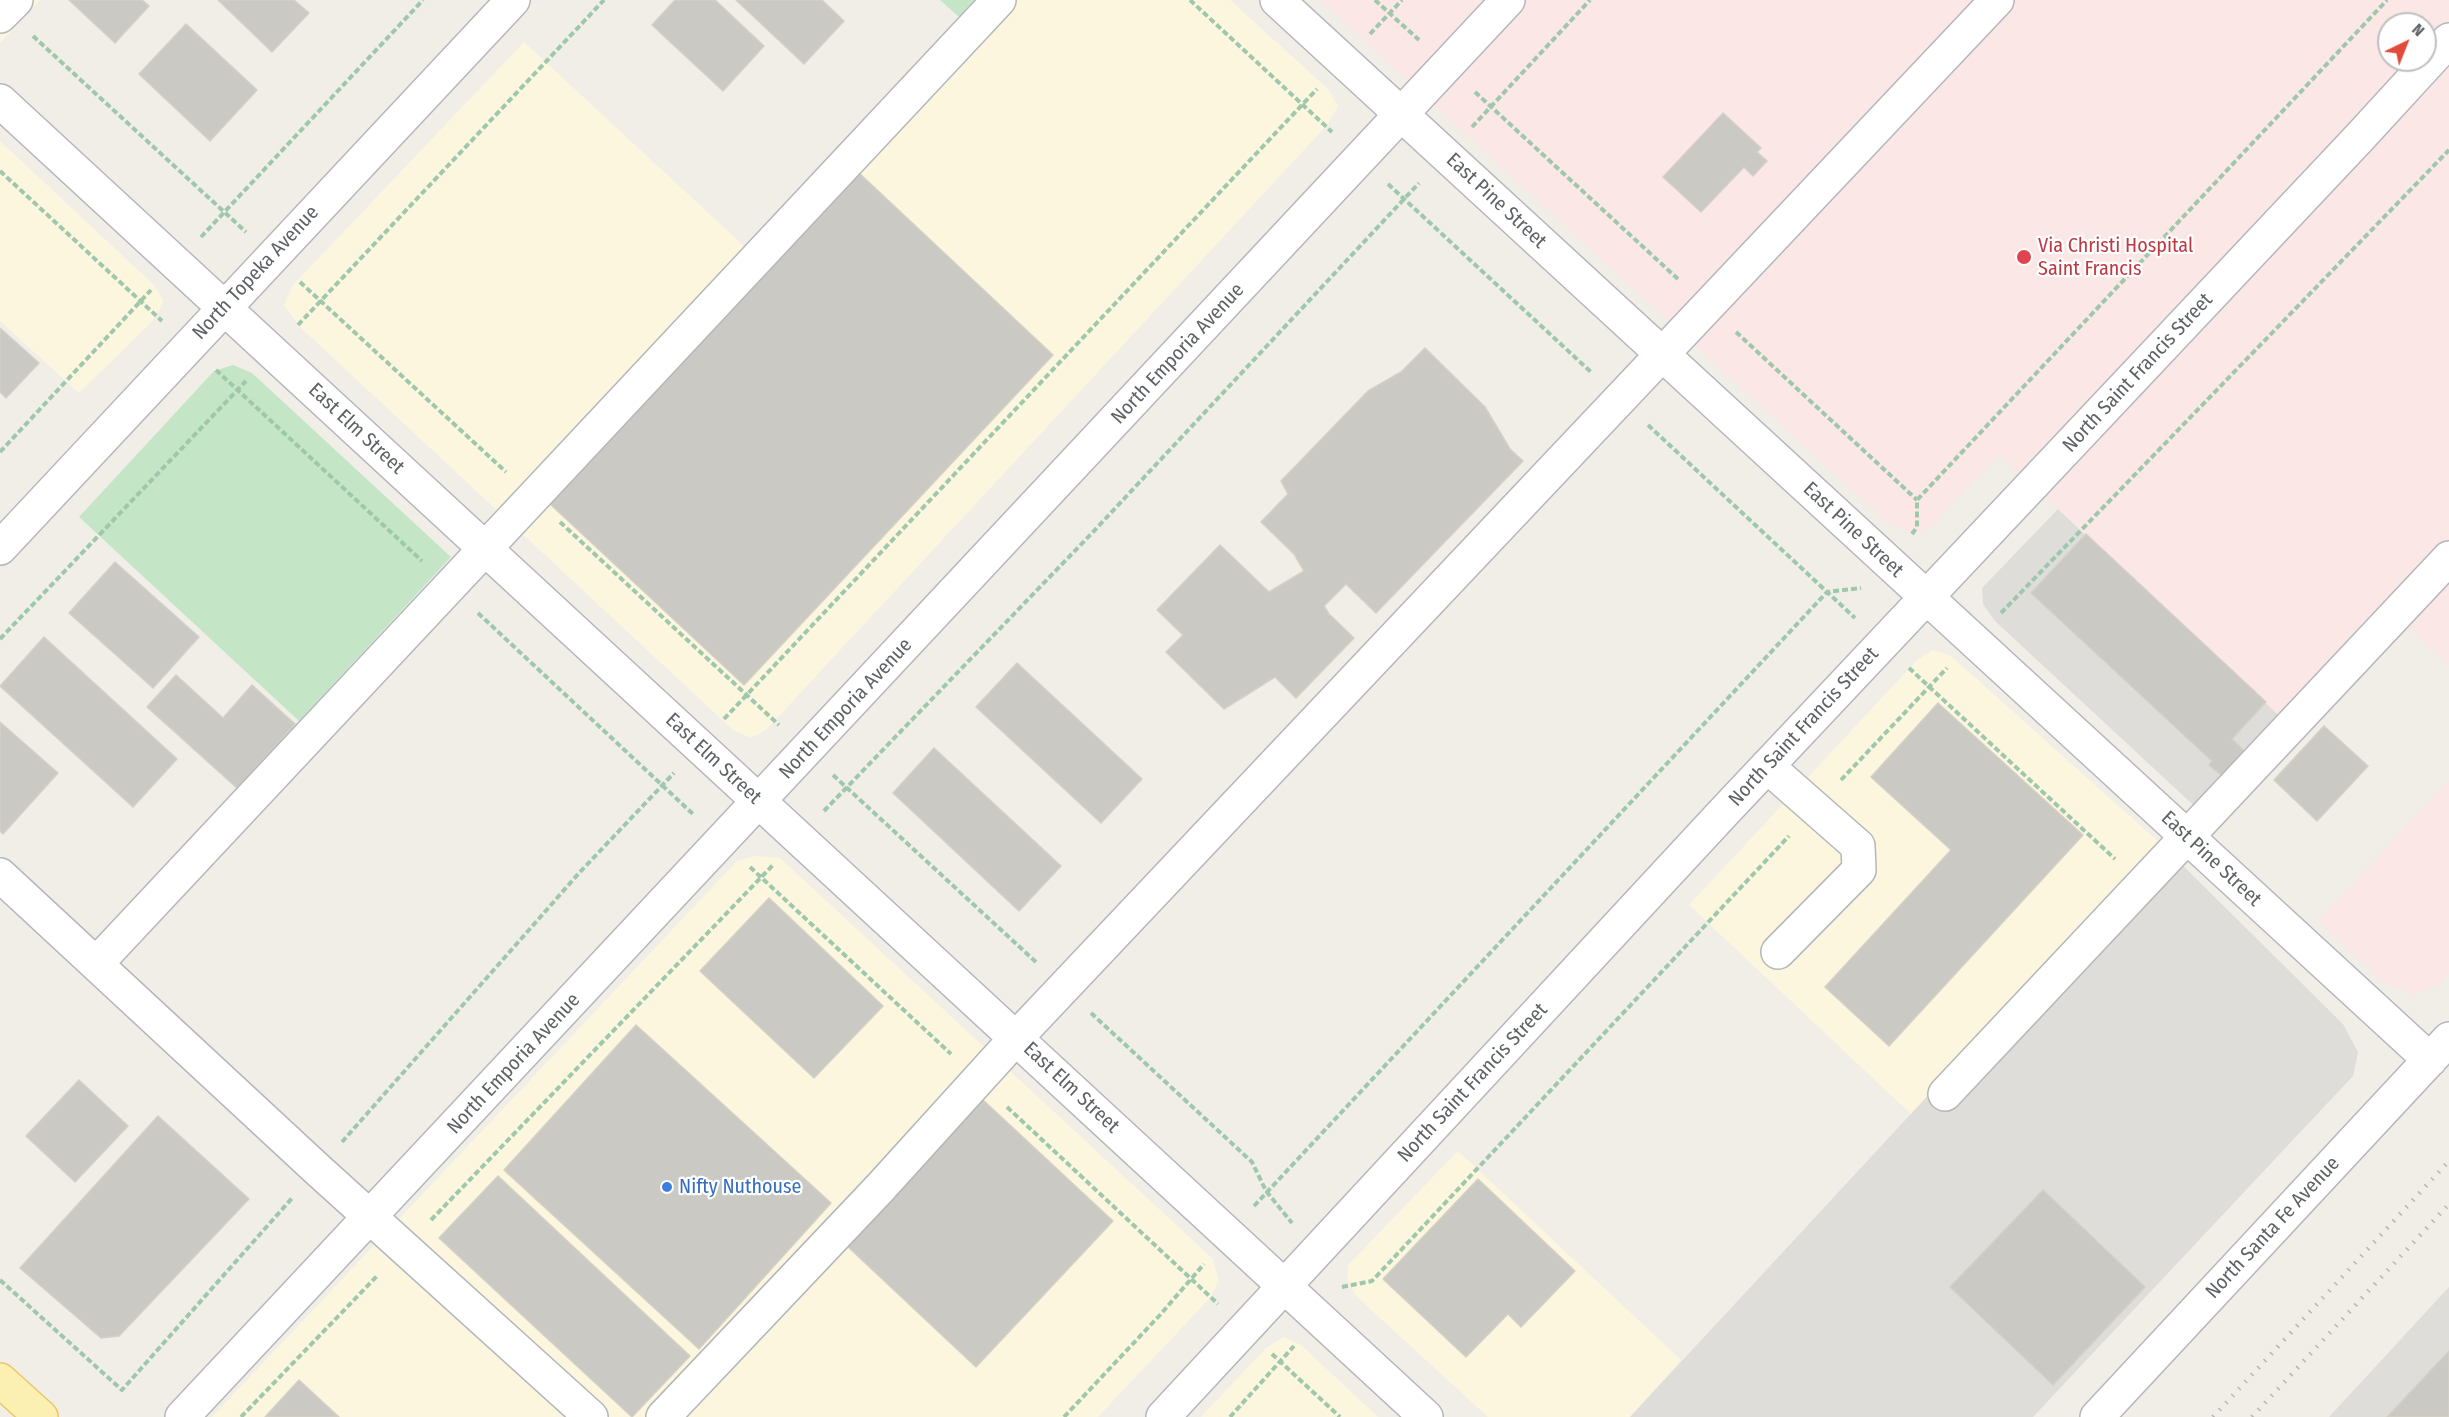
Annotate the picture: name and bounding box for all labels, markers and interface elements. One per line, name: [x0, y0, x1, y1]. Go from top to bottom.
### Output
north arrow: [2377, 12, 2437, 72]
text: N: [2408, 20, 2428, 40]
street label: East Pine Street: [1441, 148, 1551, 254]
street label: North Topeka Avenue: [188, 201, 324, 345]
place label: Via Christi Hospital Saint Francis: [2038, 234, 2193, 281]
marker: Via Christi Hospital Saint Francis: [2015, 248, 2033, 266]
street label: North Emporia Avenue: [1107, 279, 1249, 429]
street label: North Saint Francis Street: [2058, 288, 2218, 458]
street label: East Elm Street: [303, 378, 409, 480]
street label: East Pine Street: [1798, 477, 1908, 583]
street label: North Emporia Avenue: [775, 634, 917, 784]
street label: North Saint Francis Street: [1724, 642, 1884, 812]
street label: East Elm Street: [660, 708, 766, 810]
street label: East Pine Street: [2156, 806, 2266, 912]
street label: North Emporia Avenue: [443, 989, 585, 1139]
street label: North Saint Francis Street: [1393, 998, 1553, 1168]
street label: East Elm Street: [1018, 1037, 1124, 1139]
street label: North Santa Fe Avenue: [2201, 1152, 2345, 1304]
place label: Nifty Nuthouse: [679, 1175, 801, 1199]
marker: Nifty Nuthouse: [660, 1180, 674, 1194]

